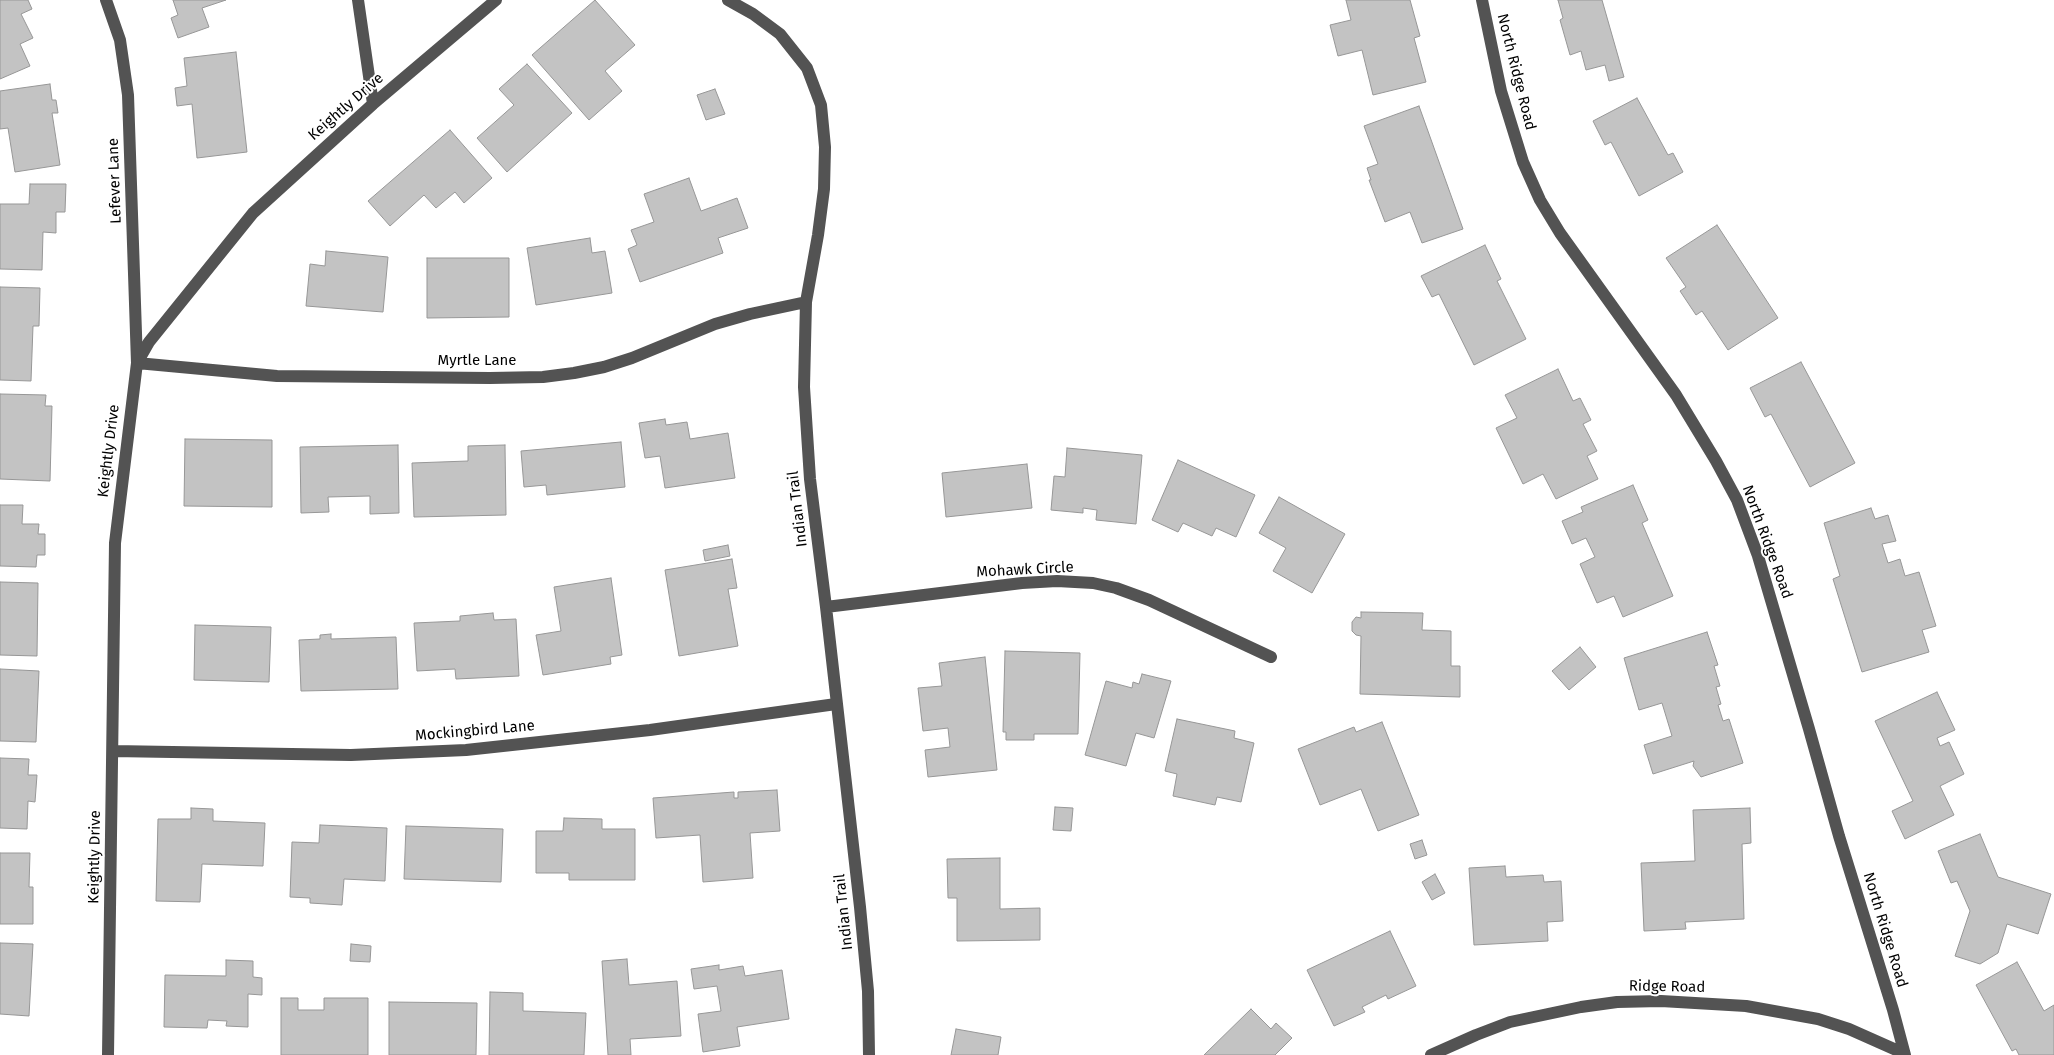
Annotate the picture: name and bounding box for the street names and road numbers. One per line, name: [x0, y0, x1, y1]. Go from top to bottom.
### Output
street label: North Ridge Road: [1493, 12, 1539, 132]
street label: Keightly Drive: [305, 69, 387, 145]
street label: Lefever Lane: [105, 138, 125, 224]
street label: Myrtle Lane: [437, 352, 517, 370]
street label: Keightly Drive: [94, 403, 124, 499]
street label: Indian Trail: [784, 470, 812, 548]
street label: North Ridge Road: [1738, 483, 1796, 601]
street label: Mohawk Circle: [976, 558, 1074, 582]
street label: Mockingbird Lane: [414, 717, 536, 745]
street label: Keightly Drive: [85, 810, 105, 904]
street label: North Ridge Road: [1859, 870, 1911, 990]
street label: Indian Trail: [831, 873, 857, 951]
street label: Ridge Road: [1629, 977, 1705, 997]

